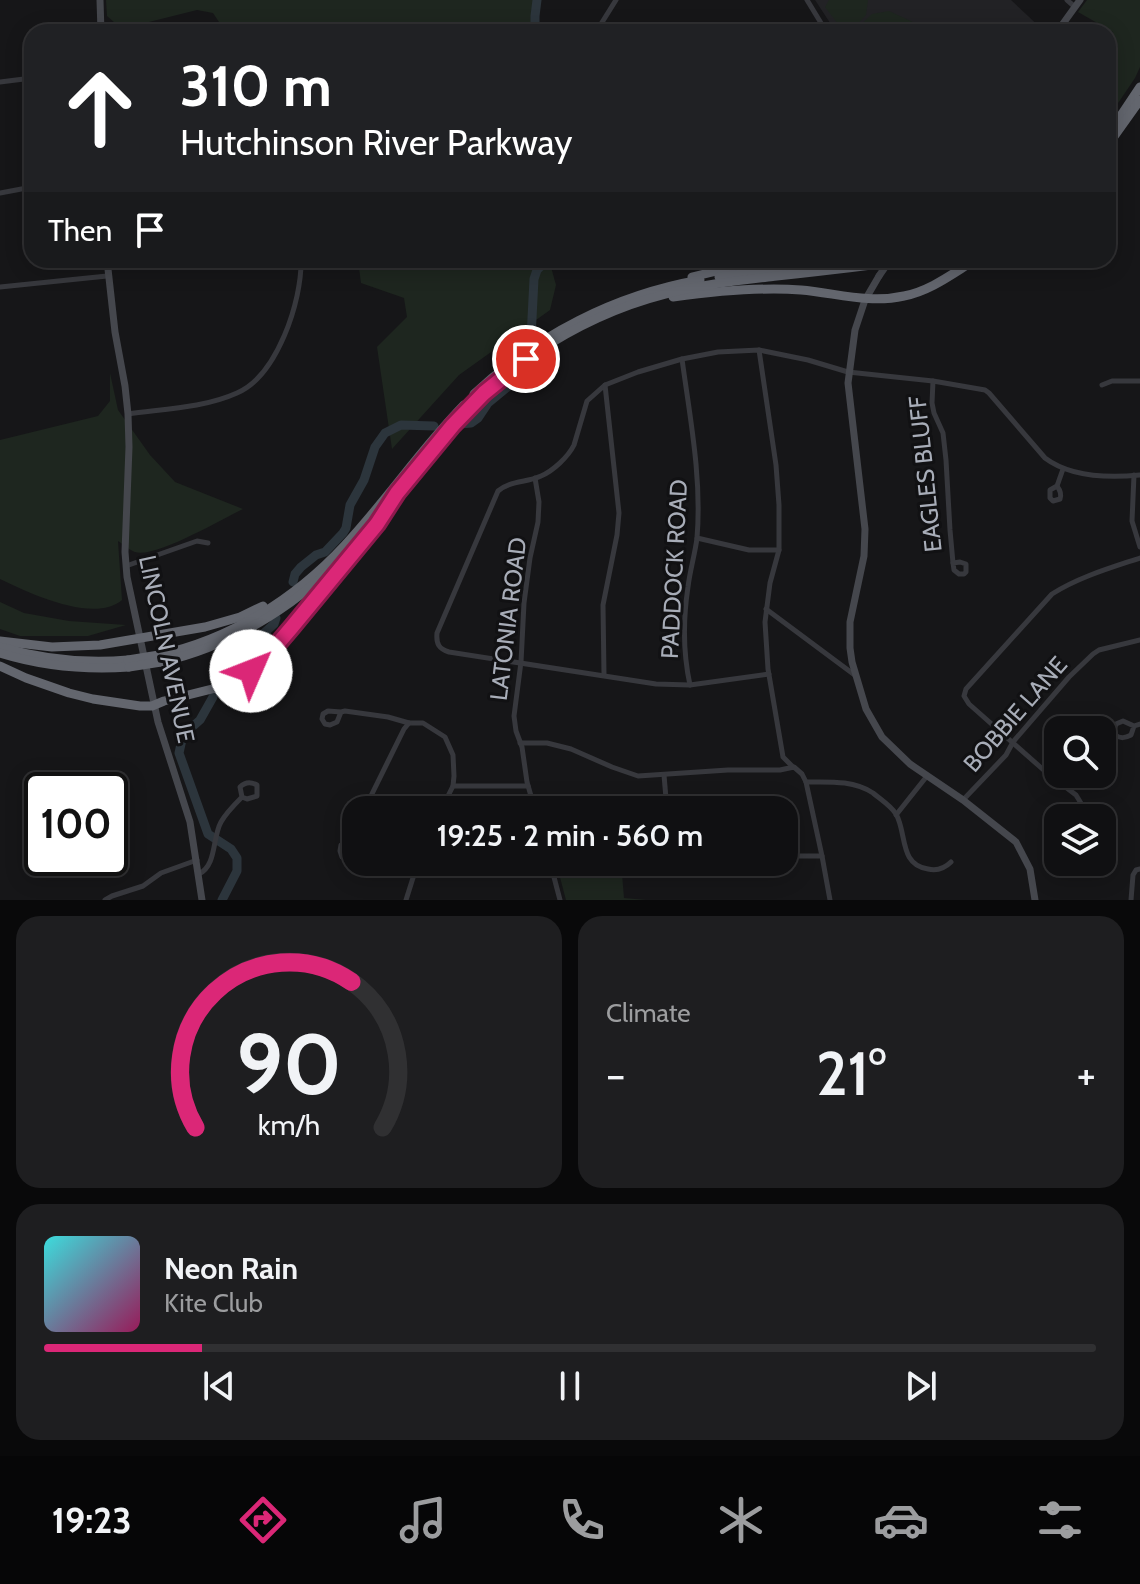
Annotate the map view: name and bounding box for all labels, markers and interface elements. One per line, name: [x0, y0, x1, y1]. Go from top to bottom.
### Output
text: 310 m: [180, 52, 332, 120]
icon: ahead: [48, 56, 152, 160]
text: Hutchinson River Parkway: [180, 120, 572, 164]
icon: arrive: [128, 208, 172, 252]
text: Then: [48, 212, 112, 249]
pin: [492, 325, 560, 393]
icon: arrive: [504, 337, 548, 381]
street label: EAGLES BLUFF: [902, 394, 948, 554]
street label: PADDOCK ROAD: [655, 479, 693, 659]
street label: LATONIA ROAD: [484, 536, 532, 702]
street label: LINCOLN AVENUE: [133, 552, 201, 746]
position arrow: [209, 629, 293, 713]
street label: BOBBIE LANE: [957, 650, 1073, 778]
map controls: [1044, 716, 1116, 876]
button: search: [1044, 716, 1116, 788]
speed limit sign: 100: [24, 772, 128, 876]
button: layers: [1044, 804, 1116, 876]
text: 19:25 · 2 min · 560 m: [437, 817, 703, 854]
text: Climate: [606, 997, 691, 1029]
text: 90: [236, 1014, 342, 1115]
text: 21°: [816, 1037, 886, 1110]
text: −: [606, 1048, 625, 1101]
text: +: [1077, 1048, 1096, 1101]
text: km/h: [258, 1107, 320, 1142]
text: Neon Rain: [164, 1250, 298, 1287]
text: Kite Club: [164, 1287, 263, 1319]
icon: previous: [197, 1364, 241, 1408]
icon: pause: [548, 1364, 592, 1408]
icon: next: [899, 1364, 943, 1408]
icon: directions: [235, 1492, 291, 1548]
icon: music: [395, 1492, 451, 1548]
icon: phone: [554, 1492, 610, 1548]
icon: climate: [713, 1492, 769, 1548]
icon: car: [873, 1492, 929, 1548]
icon: filters: [1032, 1492, 1088, 1548]
text: 19:23: [52, 1498, 132, 1542]

